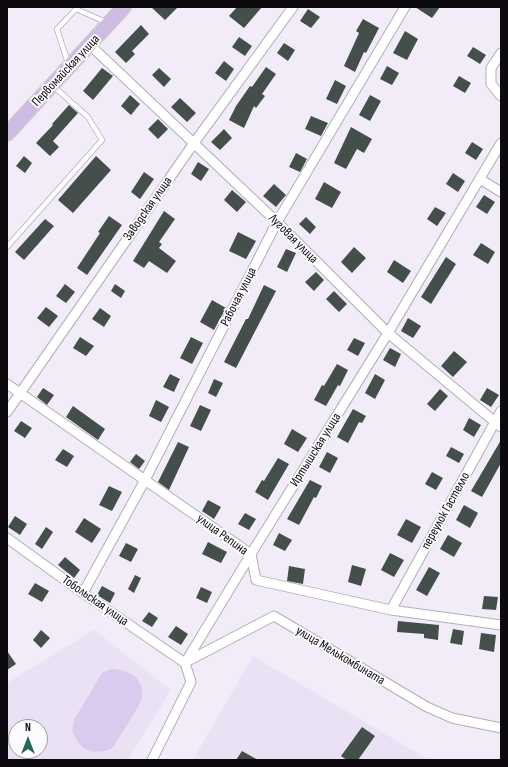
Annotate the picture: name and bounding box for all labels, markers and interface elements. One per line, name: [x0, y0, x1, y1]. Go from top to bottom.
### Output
street label: Первомайская улица: [29, 32, 103, 110]
street label: Заводская улица: [120, 174, 176, 244]
street label: Луговая улица: [265, 211, 321, 267]
street label: Рабочая улица: [218, 265, 260, 329]
street label: Иртышская улица: [287, 410, 345, 490]
street label: переулок Гастелло: [418, 470, 474, 552]
street label: улица Репина: [193, 511, 251, 559]
street label: Тобольская улица: [59, 572, 131, 630]
street label: улица Мелькомбината: [293, 623, 387, 689]
north arrow: [8, 719, 48, 759]
text: N: [25, 721, 31, 734]

